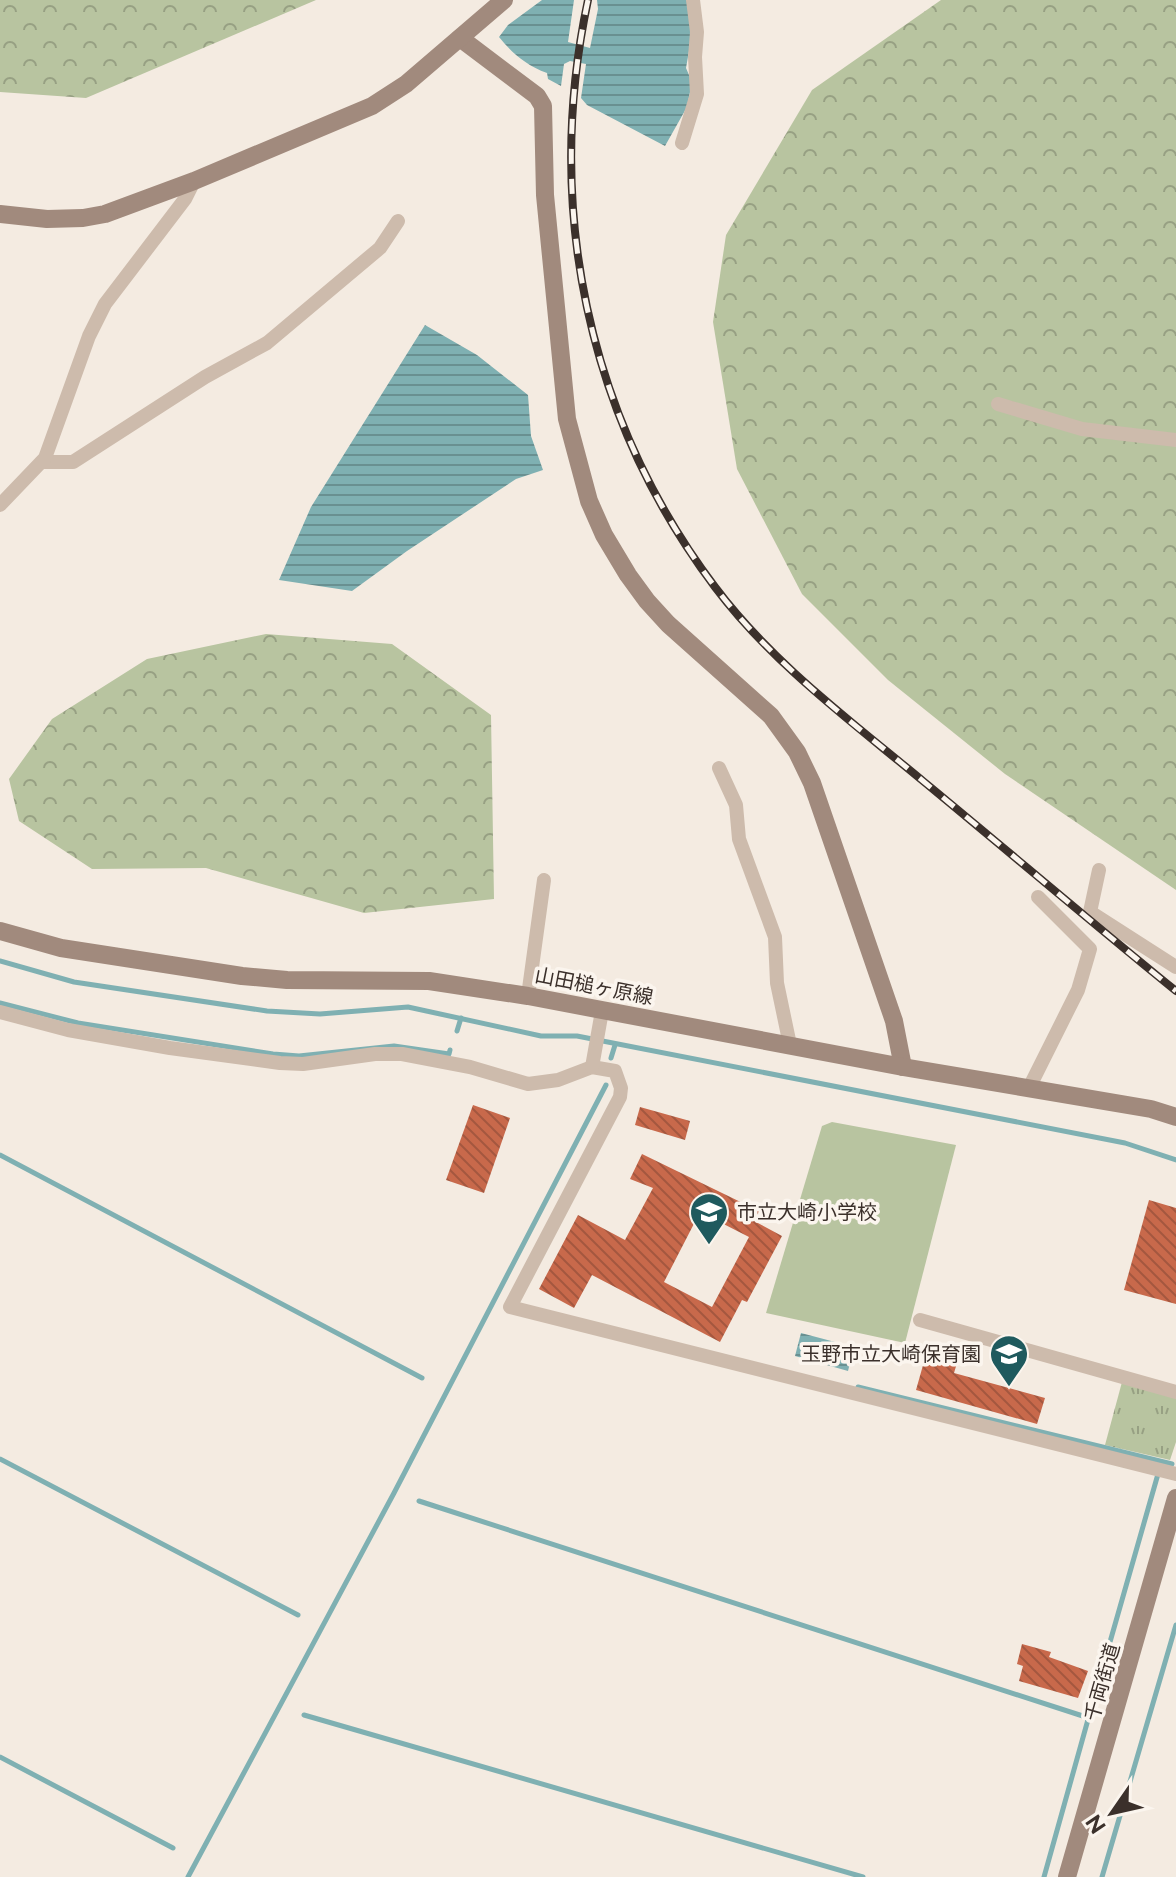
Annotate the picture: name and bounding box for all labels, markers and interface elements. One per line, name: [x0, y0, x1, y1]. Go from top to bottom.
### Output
street label: 山田槌ヶ原線: [533, 963, 655, 1009]
school or university icon: 市立大崎小学校: [688, 1191, 730, 1246]
place label: 市立大崎小学校: [737, 1200, 877, 1224]
school or university icon: 玉野市立大崎保育園: [988, 1333, 1030, 1388]
place label: 玉野市立大崎保育園: [801, 1342, 981, 1366]
street label: 千両街道: [1079, 1640, 1125, 1724]
north arrow: [1072, 1773, 1152, 1853]
text: N: [1080, 1810, 1111, 1838]

